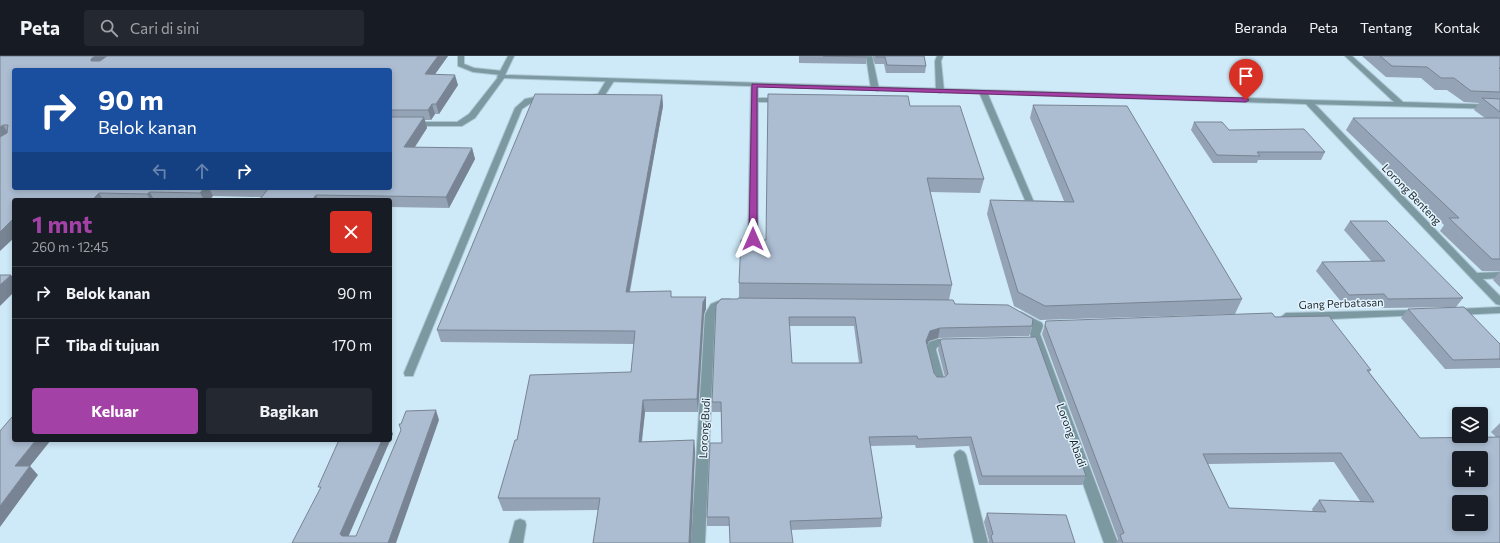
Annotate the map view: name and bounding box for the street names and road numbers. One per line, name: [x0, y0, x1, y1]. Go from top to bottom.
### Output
street label: Lorong Benteng: [1380, 161, 1444, 227]
street label: Gang Perbatasan: [1298, 295, 1384, 311]
street label: Lorong Budi: [696, 397, 712, 459]
street label: Lorong Abadi: [1054, 401, 1090, 469]

